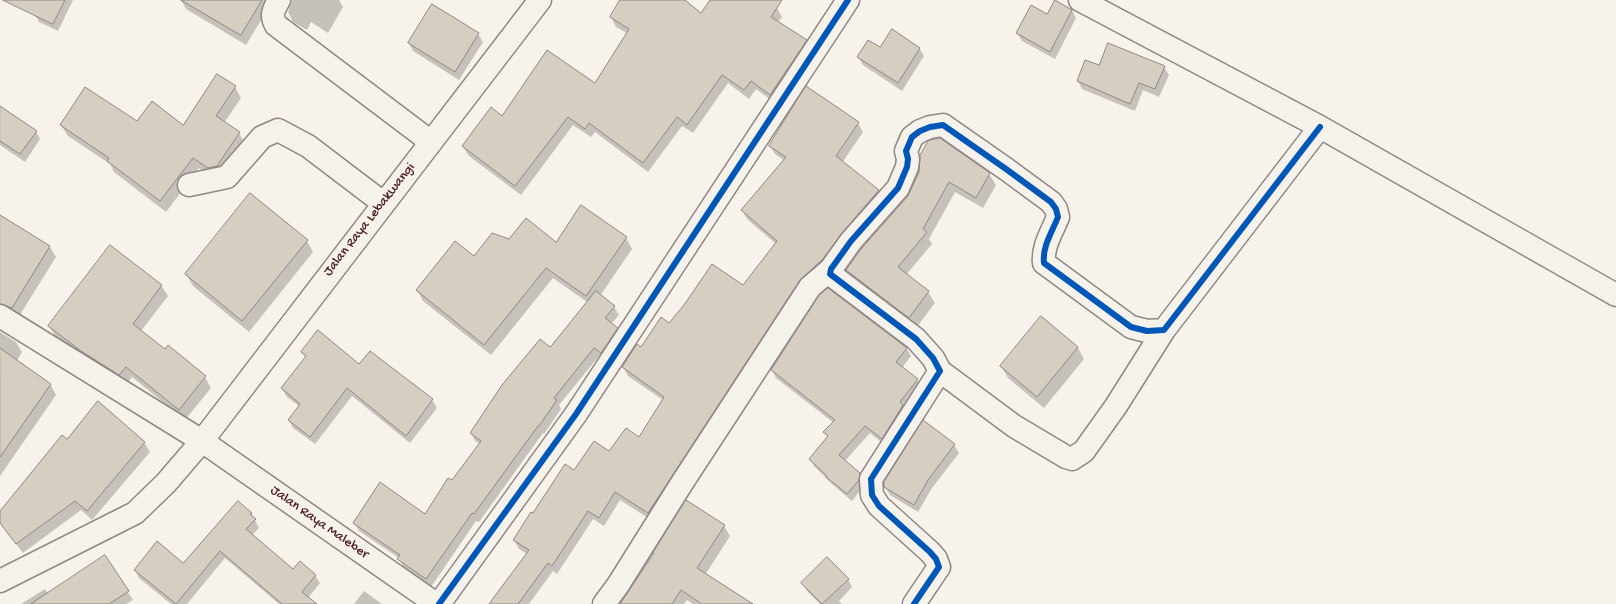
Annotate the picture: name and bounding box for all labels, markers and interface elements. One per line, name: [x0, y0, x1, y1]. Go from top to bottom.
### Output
street label: Jalan Raya Lebakwangi: [321, 160, 419, 280]
street label: Jalan Raya Maleber: [266, 483, 372, 563]

